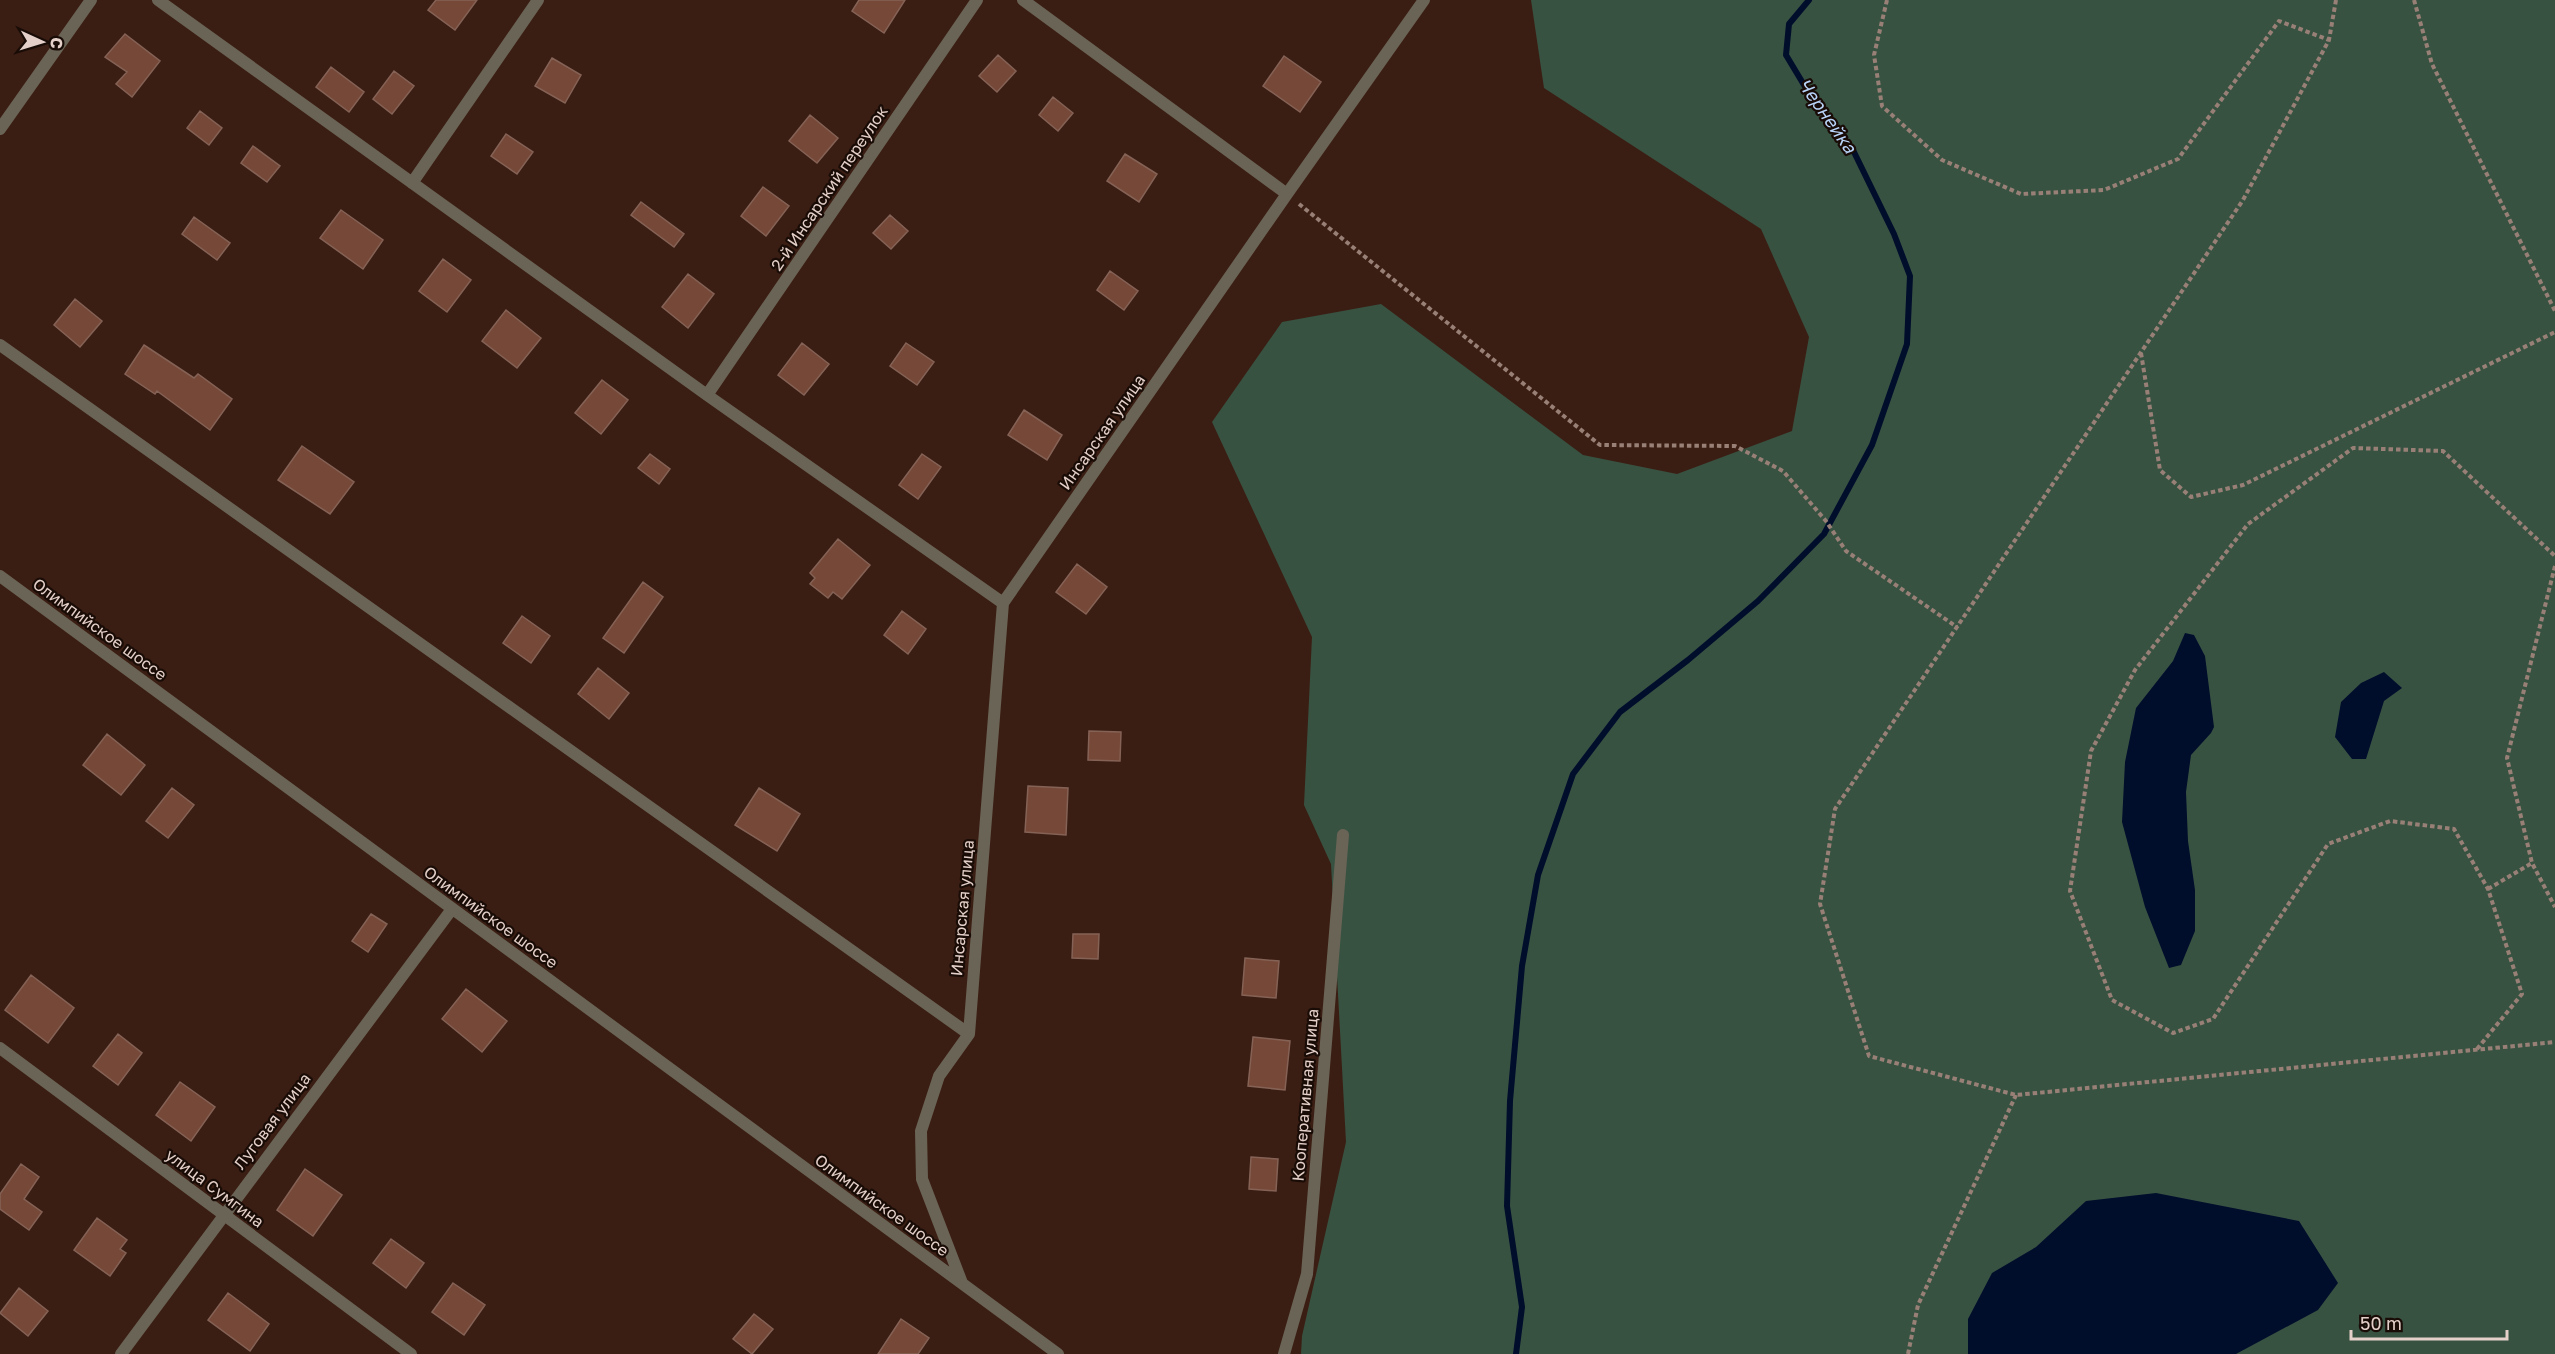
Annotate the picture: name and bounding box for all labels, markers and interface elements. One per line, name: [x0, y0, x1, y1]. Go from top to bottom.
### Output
north arrow: [12, 12, 72, 72]
text: С: [47, 37, 67, 49]
water label: Чернейка: [1794, 74, 1862, 158]
street label: 2-й Инсарский переулок: [766, 102, 892, 274]
street label: Инсарская улица: [1055, 370, 1149, 494]
street label: Олимпийское шоссе: [29, 574, 171, 684]
street label: Инсарская улица: [946, 839, 978, 977]
street label: Олимпийское шоссе: [420, 862, 562, 972]
street label: Кооперативная улица: [1287, 1008, 1323, 1182]
street label: Луговая улица: [229, 1069, 315, 1173]
street label: улица Сумгина: [162, 1144, 268, 1232]
street label: Олимпийское шоссе: [811, 1150, 953, 1260]
scale bar: [2351, 1303, 2507, 1341]
text: 50 m: [2360, 1312, 2402, 1334]

